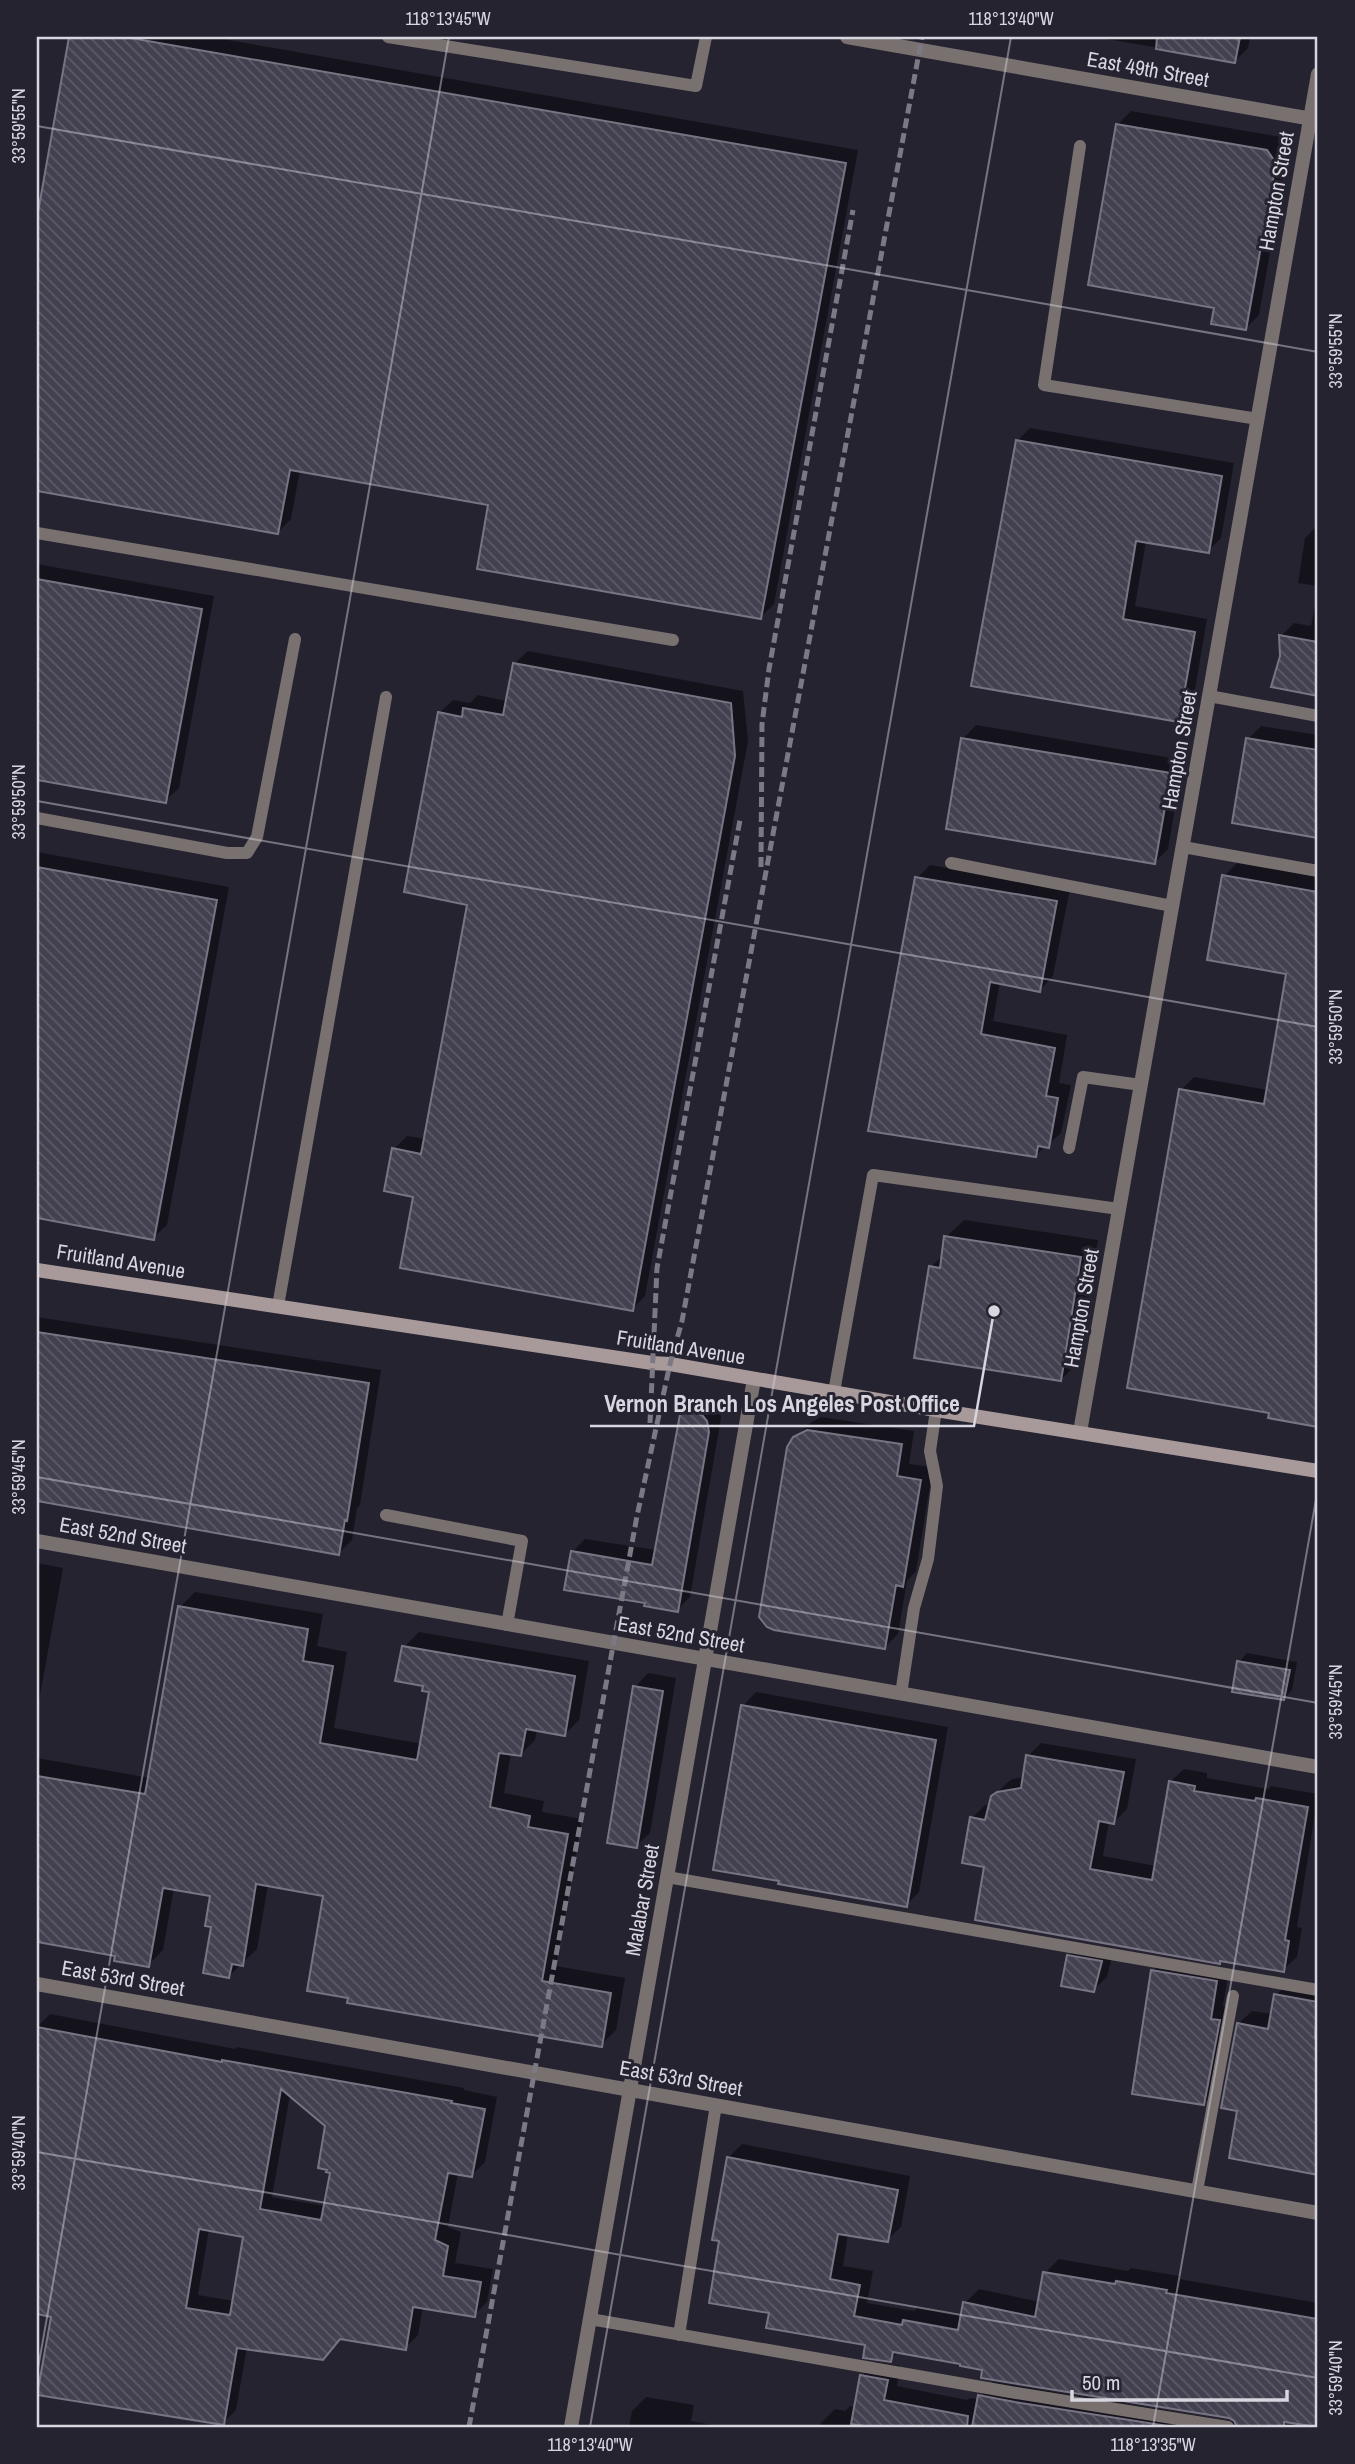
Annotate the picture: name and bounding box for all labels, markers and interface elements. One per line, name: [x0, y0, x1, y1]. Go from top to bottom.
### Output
text: 118°13'45"W: [405, 6, 491, 31]
text: 118°13'40"W: [968, 6, 1054, 31]
street label: East 49th Street: [1085, 44, 1212, 94]
text: 33°59'55"N: [6, 88, 31, 164]
street label: Hampton Street: [1251, 129, 1301, 253]
text: 33°59'55"N: [1323, 313, 1348, 389]
street label: Hampton Street: [1154, 688, 1204, 812]
text: 33°59'50"N: [6, 764, 31, 840]
text: 33°59'50"N: [1323, 989, 1348, 1065]
street label: Fruitland Avenue: [55, 1237, 187, 1285]
street label: Hampton Street: [1056, 1246, 1106, 1370]
street label: Fruitland Avenue: [615, 1323, 747, 1371]
callout: Vernon Branch Los Angeles Post Office: [590, 1382, 974, 1426]
text: Vernon Branch Los Angeles Post Office: [604, 1388, 960, 1419]
text: 33°59'45"N: [6, 1439, 31, 1515]
street label: East 52nd Street: [57, 1510, 189, 1560]
street label: East 52nd Street: [615, 1609, 747, 1659]
text: 33°59'45"N: [1323, 1664, 1348, 1740]
street label: Malabar Street: [618, 1842, 666, 1958]
street label: East 53rd Street: [59, 1953, 187, 2003]
street label: East 53rd Street: [617, 2053, 745, 2103]
text: 33°59'40"N: [6, 2115, 31, 2191]
text: 33°59'40"N: [1323, 2340, 1348, 2416]
scale bar: [1072, 2359, 1287, 2403]
text: 50 m: [1082, 2368, 1120, 2397]
text: 118°13'40"W: [547, 2432, 633, 2457]
text: 118°13'35"W: [1110, 2432, 1196, 2457]

